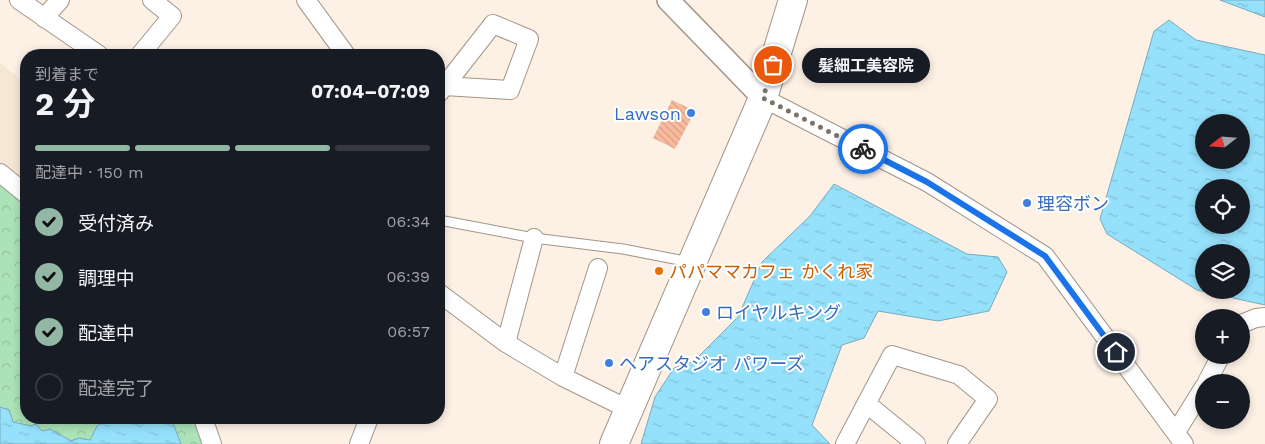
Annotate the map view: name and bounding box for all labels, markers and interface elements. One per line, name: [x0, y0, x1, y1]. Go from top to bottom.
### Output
pin: [752, 44, 794, 86]
callout: 髪細工美容院: [803, 48, 930, 82]
icon: bag: [759, 51, 787, 79]
text: 髪細工美容院: [818, 56, 914, 75]
text: 到着まで: [35, 65, 99, 84]
text: 07:04–07:09: [311, 80, 430, 103]
text: 2 分: [35, 85, 95, 123]
place label: Lawson: [614, 103, 681, 124]
marker: Lawson: [685, 107, 697, 119]
north arrow: [1195, 114, 1250, 169]
map controls: [1195, 114, 1250, 429]
courier: [838, 124, 888, 174]
icon: bike: [849, 135, 877, 163]
text: 配達中 · 150 m: [35, 163, 143, 182]
button: locate: [1195, 179, 1250, 234]
place label: 理容ボン: [1037, 193, 1109, 214]
marker: 理容ボン: [1021, 197, 1033, 209]
icon: check: [35, 208, 63, 236]
text: 受付済み: [78, 212, 154, 235]
text: 06:34: [386, 212, 430, 231]
button: layers: [1195, 244, 1250, 299]
place label: パパママカフェ かくれ家: [669, 261, 873, 282]
icon: check: [35, 263, 63, 291]
marker: パパママカフェ かくれ家: [653, 265, 665, 277]
text: 調理中: [78, 267, 135, 290]
text: 06:39: [386, 267, 430, 286]
place label: ロイヤルキング: [716, 302, 841, 323]
marker: ロイヤルキング: [700, 306, 712, 318]
button: +: [1195, 309, 1250, 364]
icon: check: [35, 318, 63, 346]
text: 配達中: [78, 322, 135, 345]
text: 06:57: [387, 322, 430, 341]
pin: [1095, 331, 1137, 373]
icon: home: [1102, 338, 1130, 366]
place label: ヘアスタジオ パワーズ: [619, 353, 804, 374]
marker: ヘアスタジオ パワーズ: [603, 357, 615, 369]
button: −: [1195, 374, 1250, 429]
text: 配達完了: [78, 377, 154, 400]

